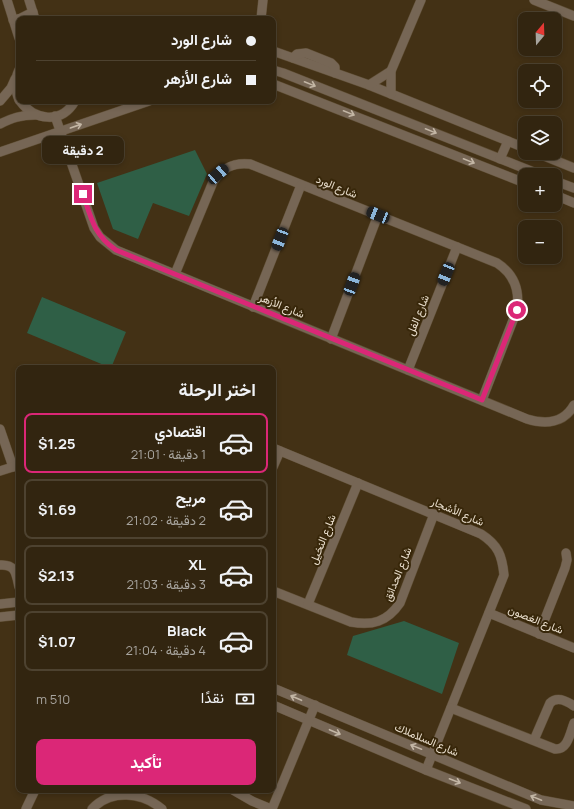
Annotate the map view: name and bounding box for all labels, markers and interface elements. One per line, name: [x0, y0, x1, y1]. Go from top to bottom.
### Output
north arrow: [518, 12, 562, 56]
map controls: [518, 12, 562, 264]
text: شارع الورد: [171, 29, 232, 50]
button: locate: [518, 64, 562, 108]
text: شارع الأزهر: [164, 68, 232, 89]
one-way arrow: [303, 80, 315, 88]
one-way arrow: [342, 110, 354, 117]
button: layers: [518, 116, 562, 160]
one-way arrow: [70, 121, 82, 129]
one-way arrow: [424, 128, 436, 136]
callout: 2 دقيقة: [42, 136, 124, 164]
text: 2 دقيقة: [62, 141, 104, 159]
one-way arrow: [463, 158, 475, 166]
car: [205, 162, 231, 186]
button: +: [518, 168, 562, 212]
street label: شارع الورد: [314, 171, 360, 202]
route end: [74, 185, 92, 203]
car: [365, 205, 391, 225]
button: −: [518, 220, 562, 264]
car: [270, 226, 290, 252]
car: [436, 261, 456, 287]
car: [342, 271, 362, 297]
street label: شارع الأزهر: [256, 289, 307, 322]
street label: شارع الفل: [402, 292, 433, 338]
route start: [508, 301, 526, 319]
text: اختر الرحلة: [179, 377, 256, 401]
text: اقتصادي: [154, 421, 206, 442]
icon: car: [218, 425, 254, 461]
text: $1.25: [38, 433, 76, 454]
text: 1 دقيقة · 21:01: [131, 445, 206, 463]
text: مريح: [176, 487, 206, 508]
icon: car: [218, 491, 254, 527]
street label: شارع الأشجار: [428, 493, 487, 530]
text: $1.69: [38, 499, 76, 520]
text: 2 دقيقة · 21:02: [126, 511, 206, 529]
street label: شارع النخيل: [305, 511, 340, 567]
street label: شارع الحدائق: [379, 545, 416, 604]
text: XL: [188, 554, 206, 575]
icon: car: [218, 557, 254, 593]
text: $2.13: [38, 565, 74, 586]
text: 3 دقيقة · 21:03: [126, 575, 206, 593]
street label: شارع الغصون: [506, 601, 566, 638]
text: Black: [167, 620, 206, 641]
icon: car: [218, 623, 254, 659]
text: $1.07: [38, 631, 76, 652]
text: 4 دقيقة · 21:04: [126, 641, 206, 659]
text: نقدًا: [201, 687, 224, 708]
icon: cash: [234, 688, 256, 710]
text: 510 m: [36, 690, 70, 708]
one-way arrow: [291, 693, 303, 701]
street label: شارع السلاملاك: [392, 719, 462, 760]
one-way arrow: [328, 728, 340, 736]
button: تأكيد: [36, 739, 256, 785]
one-way arrow: [411, 743, 423, 751]
one-way arrow: [448, 778, 460, 786]
one-way arrow: [530, 794, 542, 801]

